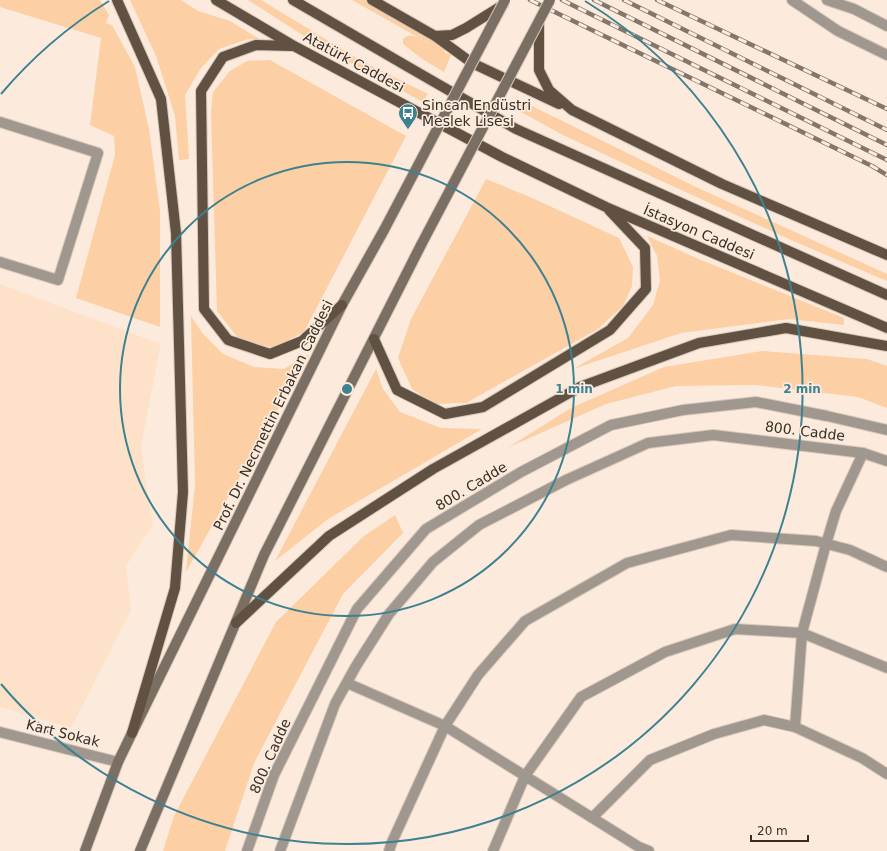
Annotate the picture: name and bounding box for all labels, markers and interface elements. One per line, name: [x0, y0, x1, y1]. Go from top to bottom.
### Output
street label: Atatürk Caddesi: [301, 29, 407, 95]
place label: Sincan Endüstri Meslek Lisesi: [422, 97, 531, 129]
bus stop icon: Sincan Endüstri Meslek Lisesi: [397, 102, 419, 130]
street label: İstasyon Caddesi: [641, 200, 757, 263]
street label: Prof. Dr. Necmettin Erbakan Caddesi: [210, 297, 336, 533]
centre of rings: [340, 382, 354, 396]
text: 1 min: [555, 382, 593, 396]
text: 2 min: [783, 382, 821, 396]
street label: 800. Cadde: [764, 418, 846, 444]
street label: 800. Cadde: [432, 458, 510, 514]
street label: Kart Sokak: [25, 716, 102, 750]
street label: 800. Cadde: [246, 716, 294, 796]
scale bar: [751, 817, 808, 843]
text: 20 m: [757, 824, 788, 838]

